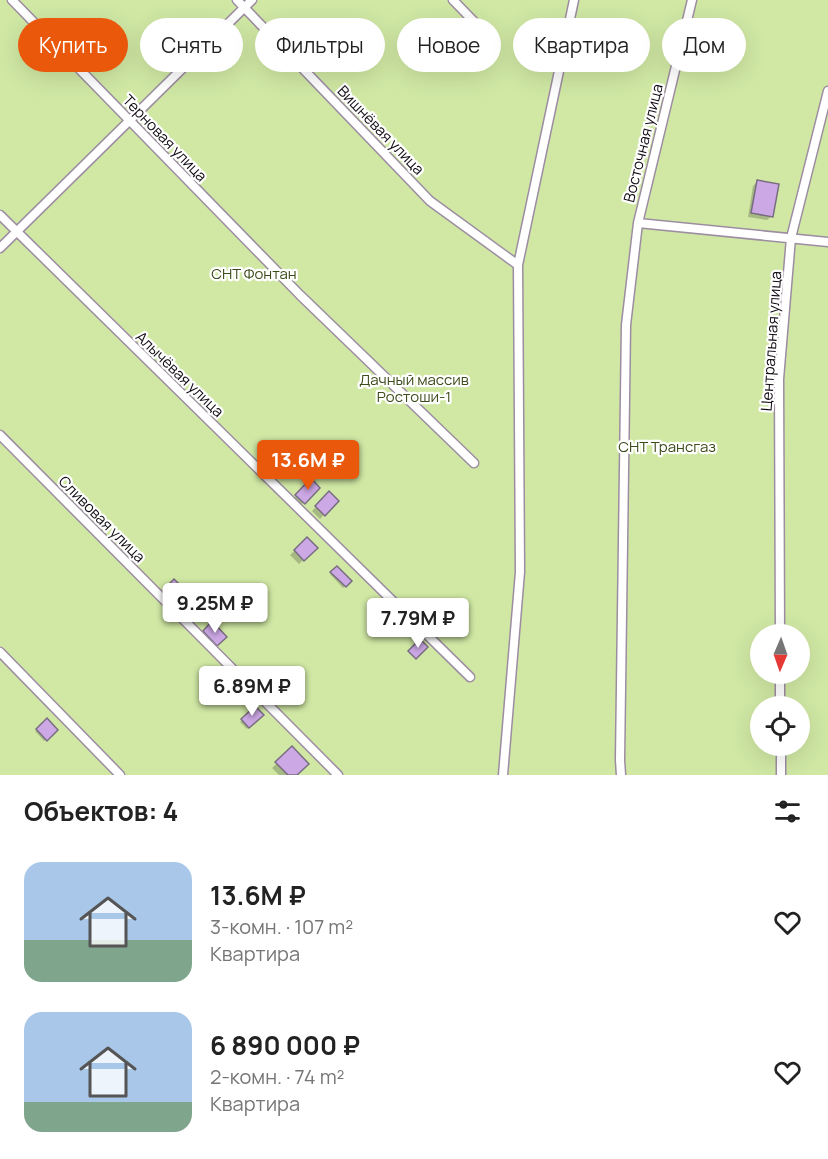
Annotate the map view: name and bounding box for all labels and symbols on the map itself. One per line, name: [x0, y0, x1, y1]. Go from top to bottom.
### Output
street label: Вишнёвая улица: [333, 81, 429, 179]
street label: Восточная улица: [618, 82, 668, 204]
street label: Терновая улица: [118, 90, 212, 186]
park label: СНТ Фонтан: [211, 263, 297, 284]
street label: Центральная улица: [756, 270, 786, 412]
street label: Алычёвая улица: [131, 326, 229, 422]
park label: Дачный массив Ростоши-1: [359, 369, 469, 407]
park label: СНТ Трансгаз: [618, 436, 716, 457]
pin: 13.6M ₽: [253, 440, 363, 491]
street label: Сливовая улица: [54, 471, 150, 567]
pin: 9.25M ₽: [160, 583, 270, 634]
pin: 7.79M ₽: [363, 598, 473, 649]
north arrow: [750, 624, 810, 684]
pin: 6.89M ₽: [197, 666, 307, 717]

